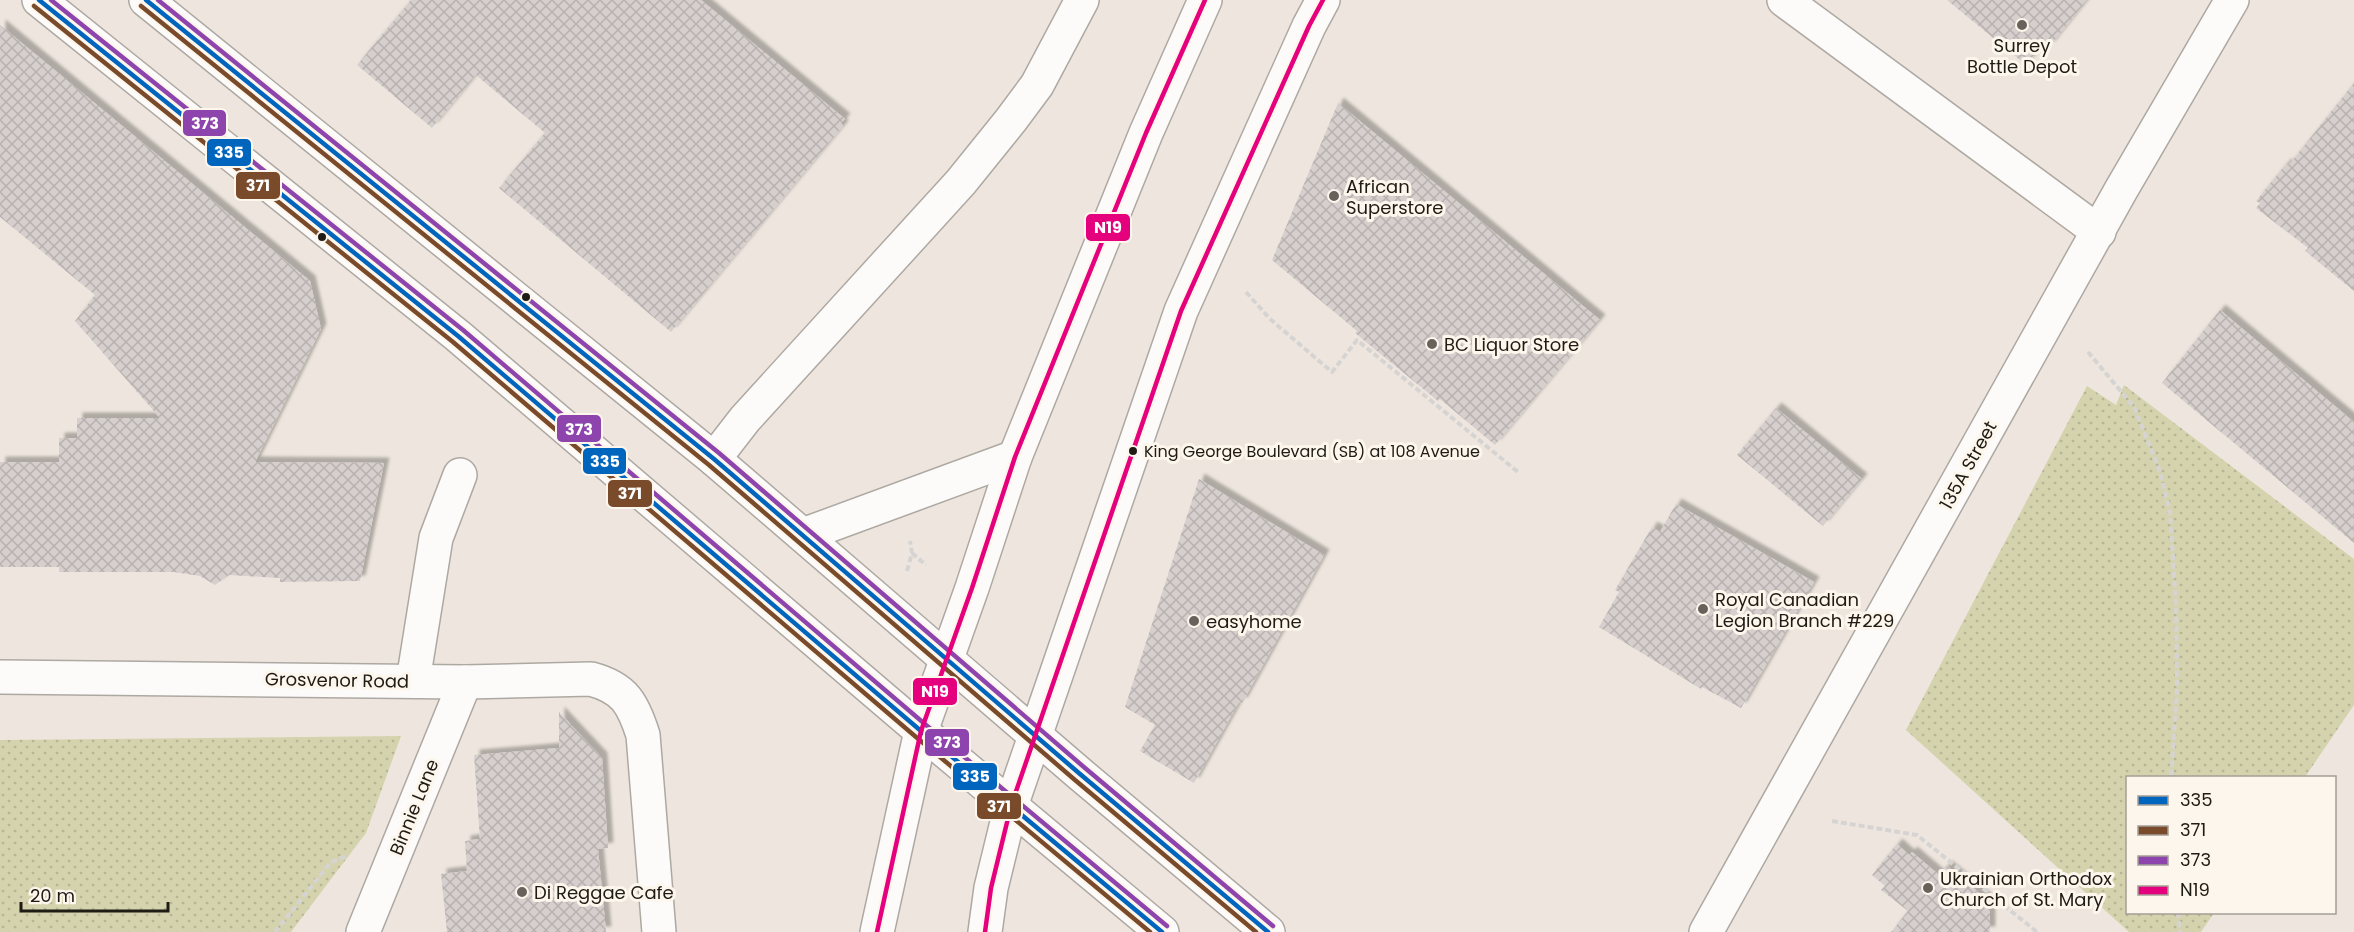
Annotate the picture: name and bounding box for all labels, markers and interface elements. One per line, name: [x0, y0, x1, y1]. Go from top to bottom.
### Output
marker: Surrey Bottle Depot: [2015, 18, 2029, 32]
place label: Surrey Bottle Depot: [1967, 33, 2077, 79]
line badge: 373: [182, 109, 227, 137]
text: 373: [191, 112, 219, 135]
line badge: 335: [206, 138, 252, 167]
text: 335: [214, 141, 244, 164]
line badge: 371: [235, 171, 281, 200]
text: 371: [246, 174, 270, 197]
place label: African Superstore: [1346, 174, 1443, 220]
marker: African Superstore: [1327, 189, 1341, 203]
line badge: N19: [1085, 213, 1131, 242]
text: N19: [1094, 216, 1122, 239]
unlabelled marker: [316, 231, 328, 243]
unlabelled marker: [520, 291, 532, 303]
place label: BC Liquor Store: [1444, 332, 1579, 357]
marker: BC Liquor Store: [1425, 337, 1439, 351]
line badge: 373: [556, 414, 602, 443]
street label: 135A Street: [1933, 416, 2003, 514]
text: 373: [565, 418, 593, 441]
place label: King George Boulevard (SB) at 108 Avenue: [1144, 440, 1480, 463]
marker: King George Boulevard (SB) at 108 Avenue: [1127, 445, 1139, 457]
line badge: 335: [582, 447, 627, 475]
text: 335: [590, 450, 620, 473]
line badge: 371: [607, 479, 653, 508]
text: 371: [618, 482, 642, 505]
place label: Royal Canadian Legion Branch #229: [1715, 587, 1894, 633]
marker: Royal Canadian Legion Branch #229: [1696, 602, 1710, 616]
place label: easyhome: [1206, 609, 1302, 634]
marker: easyhome: [1187, 614, 1201, 628]
street label: Grosvenor Road: [265, 666, 409, 694]
line badge: N19: [912, 677, 958, 706]
text: N19: [921, 680, 949, 703]
line badge: 373: [924, 728, 970, 757]
text: 373: [933, 731, 961, 754]
street label: Binnie Lane: [383, 755, 445, 859]
line badge: 335: [952, 762, 998, 791]
text: 335: [960, 765, 990, 788]
legend: [2126, 776, 2336, 914]
text: 335: [2180, 787, 2213, 812]
line badge: 371: [976, 792, 1022, 820]
text: 371: [987, 795, 1011, 818]
text: 371: [2180, 817, 2206, 842]
text: 373: [2180, 847, 2211, 872]
place label: Ukrainian Orthodox Church of St. Mary: [1940, 866, 2112, 912]
scale bar: [21, 875, 168, 913]
text: N19: [2180, 877, 2210, 902]
place label: Di Reggae Cafe: [534, 880, 674, 905]
marker: Ukrainian Orthodox Church of St. Mary: [1921, 881, 1935, 895]
text: 20 m: [30, 883, 75, 908]
marker: Di Reggae Cafe: [515, 885, 529, 899]

